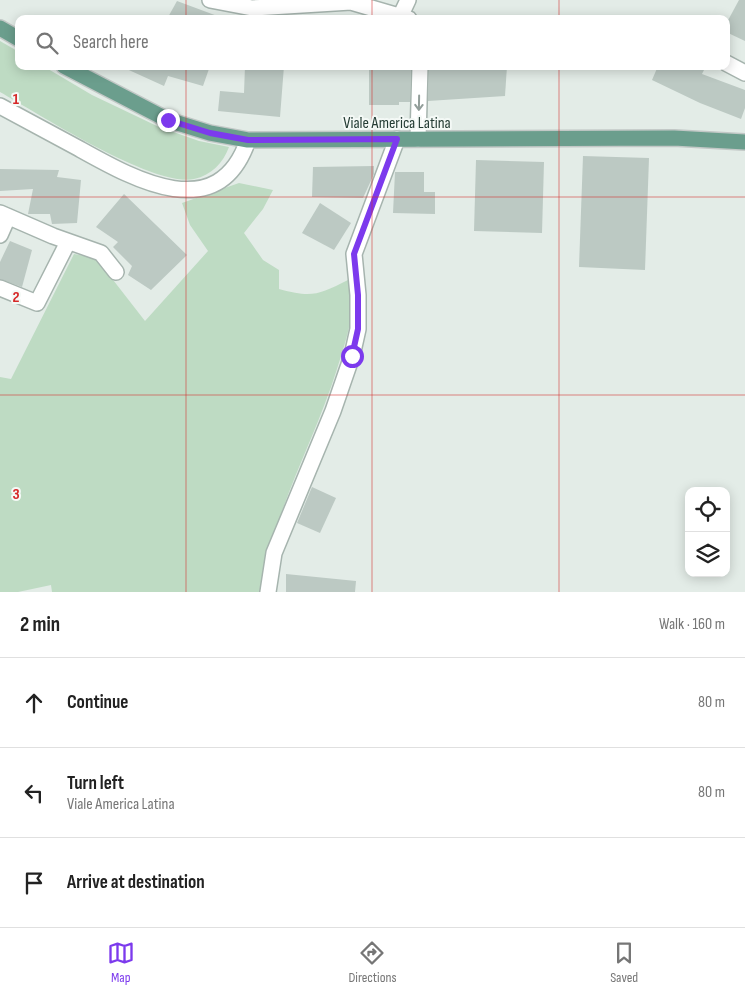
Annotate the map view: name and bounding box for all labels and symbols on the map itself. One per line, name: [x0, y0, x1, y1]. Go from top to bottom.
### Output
text: 1: [13, 90, 20, 109]
one-way arrow: [414, 94, 424, 110]
route end: [157, 109, 180, 132]
street label: Viale America Latina: [343, 114, 451, 133]
text: 2: [12, 288, 20, 307]
route start: [341, 345, 364, 368]
text: 3: [12, 485, 20, 504]

